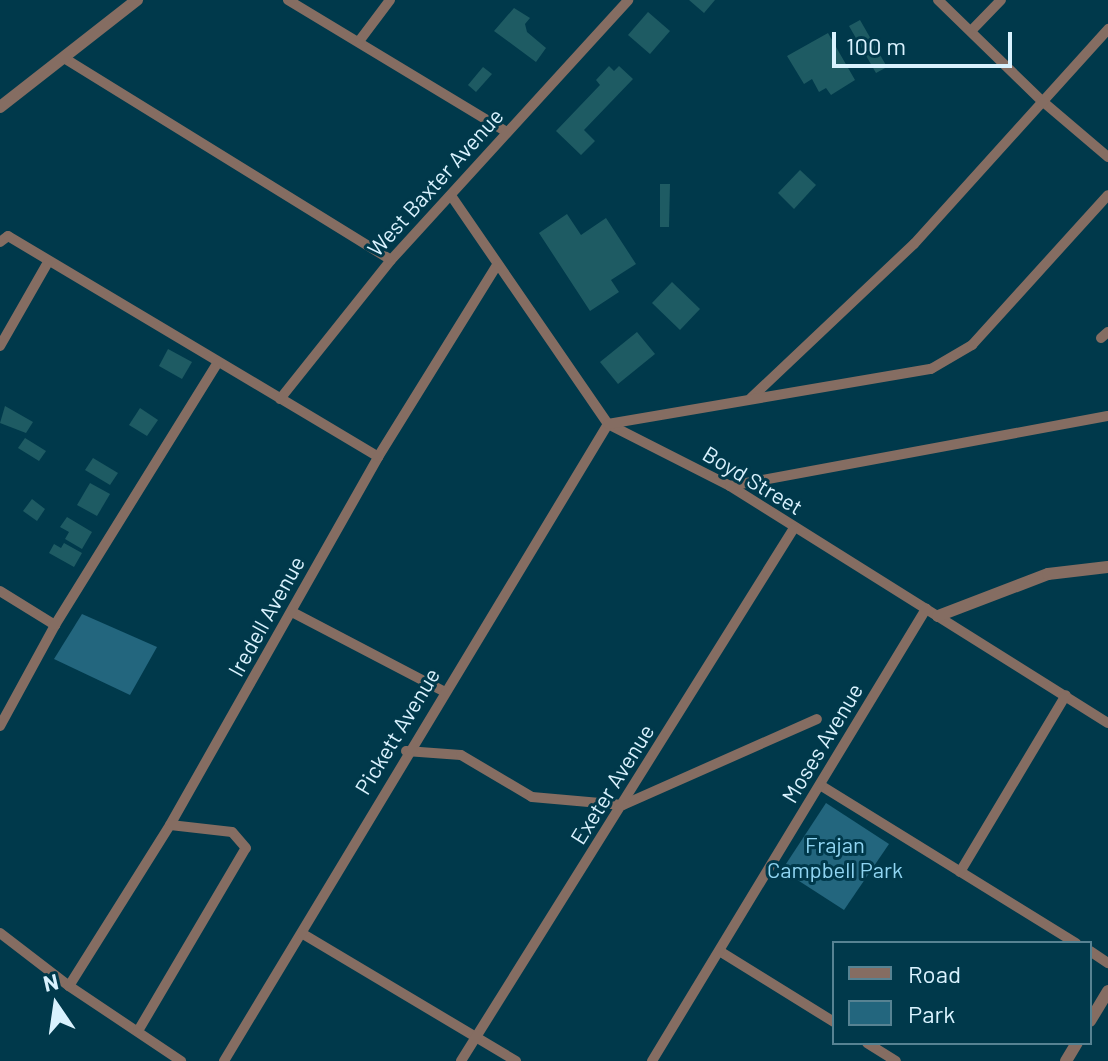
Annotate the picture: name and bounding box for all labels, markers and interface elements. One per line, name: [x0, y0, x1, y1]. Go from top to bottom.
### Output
scale bar: [836, 16, 1016, 66]
text: 100 m: [846, 31, 906, 60]
street label: West Baxter Avenue: [362, 103, 508, 261]
street label: Boyd Street: [698, 440, 808, 520]
street label: Iredell Avenue: [222, 551, 310, 681]
street label: Pickett Avenue: [349, 663, 445, 799]
street label: Moses Avenue: [776, 678, 868, 808]
street label: Exeter Avenue: [565, 719, 659, 849]
park label: Frajan Campbell Park: [767, 831, 903, 882]
legend: [832, 941, 1092, 1045]
text: Road: [908, 959, 961, 988]
north arrow: [16, 965, 96, 1045]
text: N: [41, 967, 61, 996]
text: Park: [908, 999, 955, 1028]

